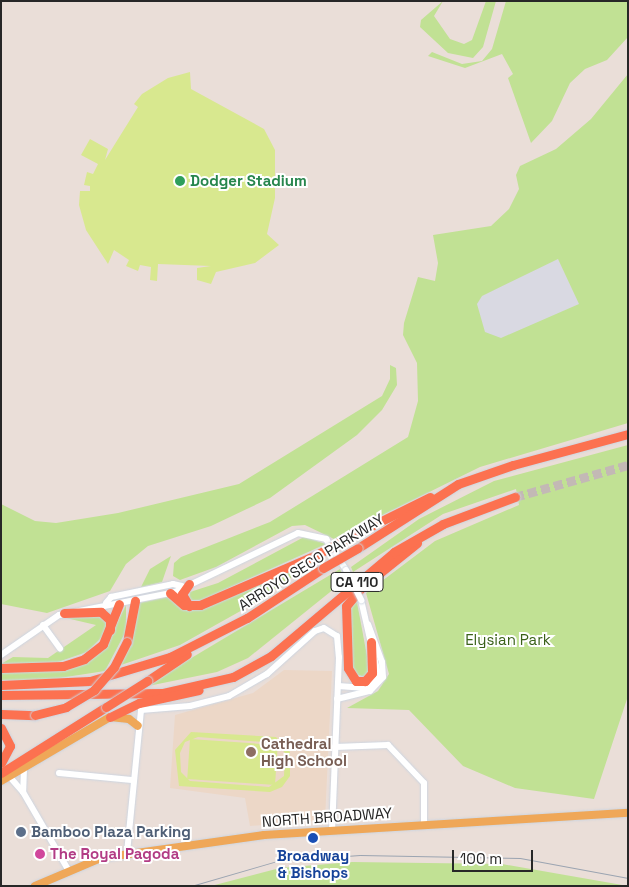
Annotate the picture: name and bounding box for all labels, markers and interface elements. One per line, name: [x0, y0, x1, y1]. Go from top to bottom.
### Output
place label: Dodger Stadium: [190, 172, 307, 190]
marker: Dodger Stadium: [174, 175, 186, 187]
street label: ARROYO SECO PARKWAY: [235, 510, 387, 614]
road number: CA 110: [330, 570, 384, 594]
park label: Elysian Park: [465, 631, 551, 649]
place label: Cathedral High School: [261, 734, 347, 769]
marker: Cathedral High School: [245, 746, 257, 758]
street label: NORTH BROADWAY: [261, 803, 393, 831]
place label: Bamboo Plaza Parking: [31, 823, 191, 841]
marker: Bamboo Plaza Parking: [15, 826, 27, 838]
marker: Broadway & Bishops: [307, 832, 319, 844]
scale bar: [454, 840, 535, 872]
place label: The Royal Pagoda: [50, 845, 179, 863]
place label: Broadway & Bishops: [277, 846, 349, 881]
marker: The Royal Pagoda: [34, 848, 46, 860]
text: 100 m: [460, 849, 502, 868]

